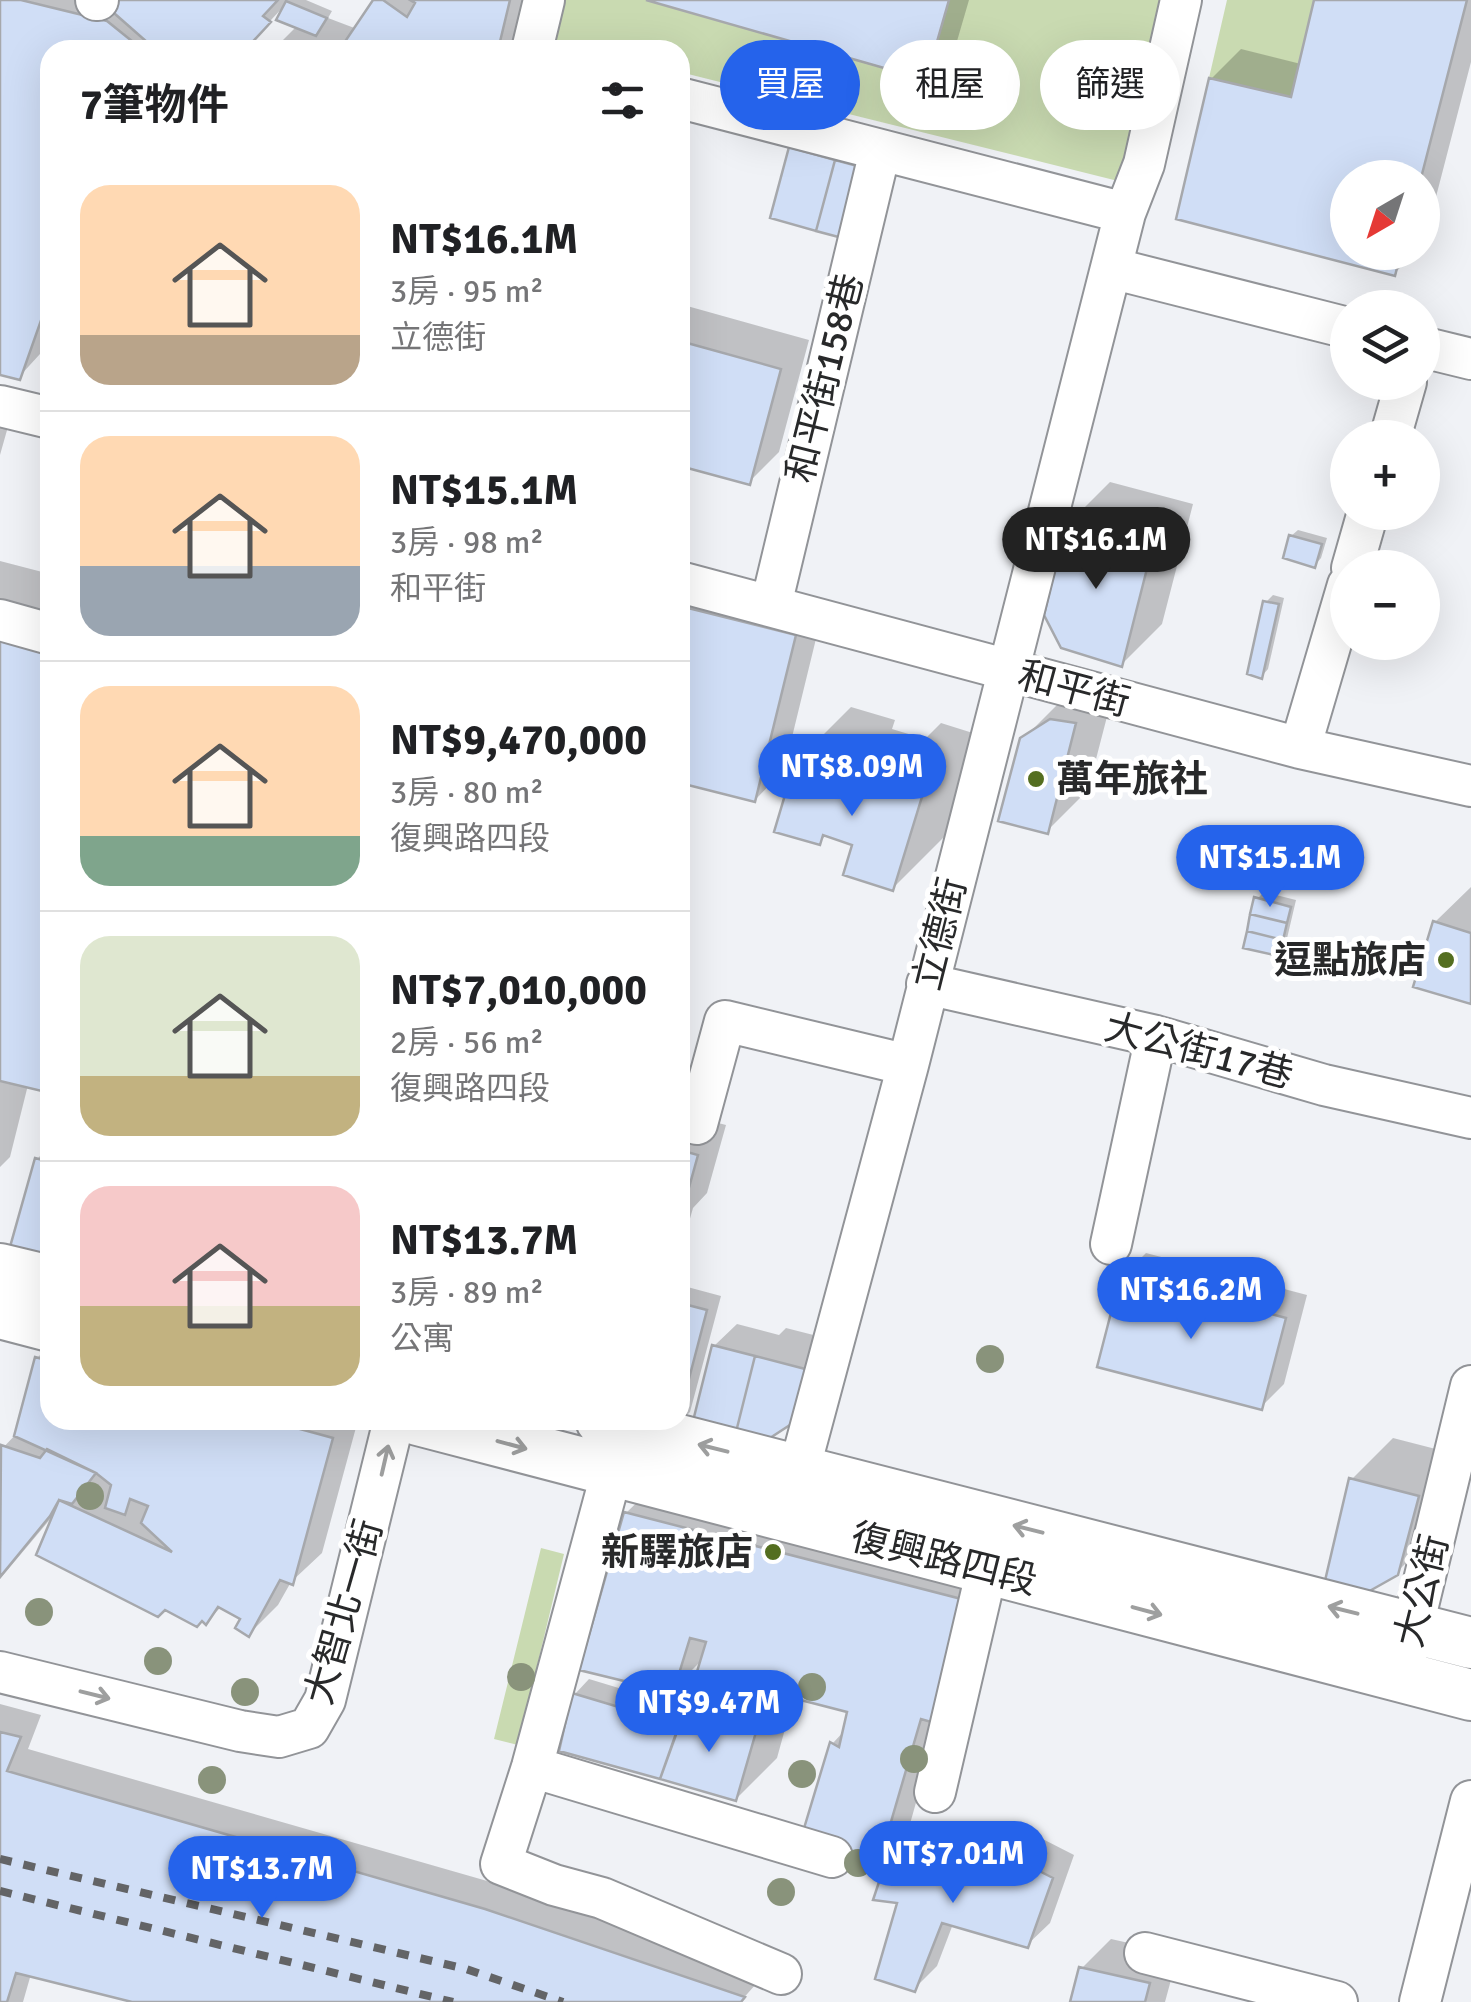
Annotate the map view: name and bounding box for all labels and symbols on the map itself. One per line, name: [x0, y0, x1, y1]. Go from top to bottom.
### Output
north arrow: [1330, 160, 1440, 270]
street label: 和平街158巷: [776, 269, 874, 487]
pin: NT$16.1M: [993, 507, 1199, 592]
street label: 和平街: [1013, 652, 1135, 726]
pin: NT$8.09M: [749, 734, 955, 819]
place label: 萬年旅社: [1056, 756, 1208, 803]
marker: 萬年旅社: [1025, 768, 1047, 790]
pin: NT$15.1M: [1167, 825, 1373, 910]
street label: 立德街: [903, 873, 977, 995]
place label: 逗點旅店: [1274, 937, 1426, 984]
marker: 逗點旅店: [1435, 949, 1457, 971]
street label: 大公街17巷: [1100, 1003, 1298, 1099]
pin: NT$16.2M: [1088, 1257, 1294, 1342]
one-way arrow: [496, 1437, 527, 1456]
one-way arrow: [698, 1438, 729, 1457]
one-way arrow: [377, 1445, 395, 1477]
street label: 復興路四段: [846, 1513, 1042, 1605]
street label: 大智北一街: [295, 1514, 393, 1710]
one-way arrow: [1013, 1519, 1044, 1538]
place label: 新驛旅店: [601, 1529, 753, 1576]
street label: 大公街: [1385, 1530, 1459, 1652]
marker: 新驛旅店: [762, 1541, 784, 1563]
one-way arrow: [1328, 1600, 1360, 1618]
one-way arrow: [1131, 1603, 1162, 1622]
pin: NT$9.47M: [606, 1670, 812, 1755]
one-way arrow: [79, 1687, 110, 1706]
pin: NT$7.01M: [850, 1821, 1056, 1906]
pin: NT$13.7M: [159, 1836, 365, 1921]

